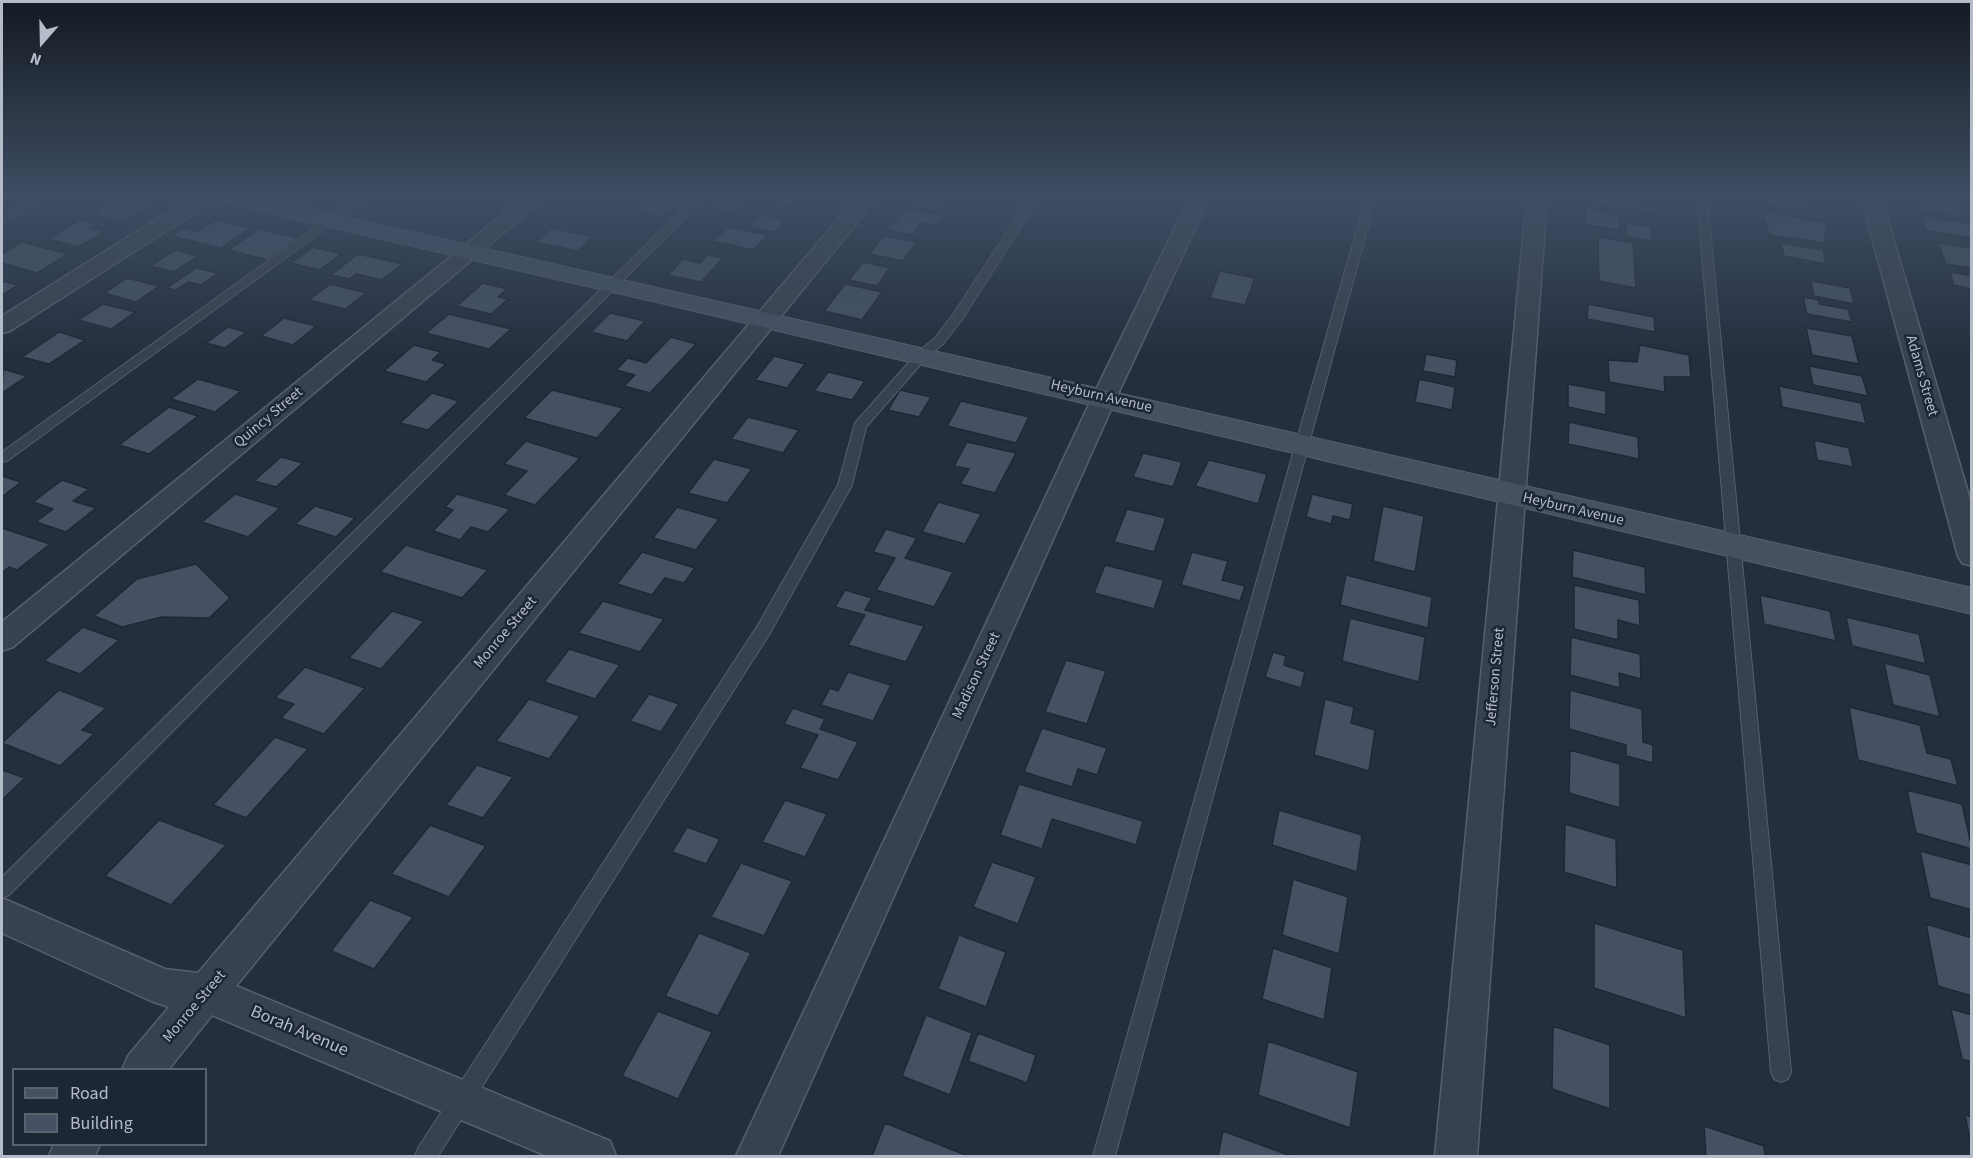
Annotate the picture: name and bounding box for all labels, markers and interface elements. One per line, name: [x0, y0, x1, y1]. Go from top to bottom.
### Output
north arrow: [12, 12, 72, 72]
text: N: [27, 47, 45, 71]
street label: Adams Street: [1901, 333, 1941, 419]
street label: Heyburn Avenue: [1049, 377, 1153, 417]
street label: Quincy Street: [231, 384, 307, 452]
street label: Heyburn Avenue: [1521, 490, 1625, 530]
street label: Monroe Street: [471, 593, 541, 673]
street label: Jefferson Street: [1483, 627, 1509, 727]
street label: Madison Street: [949, 630, 1005, 722]
street label: Monroe Street: [160, 967, 230, 1047]
street label: Borah Avenue: [247, 1002, 351, 1062]
legend: [12, 1068, 207, 1146]
text: Road: [70, 1081, 109, 1106]
text: Building: [70, 1111, 133, 1136]

